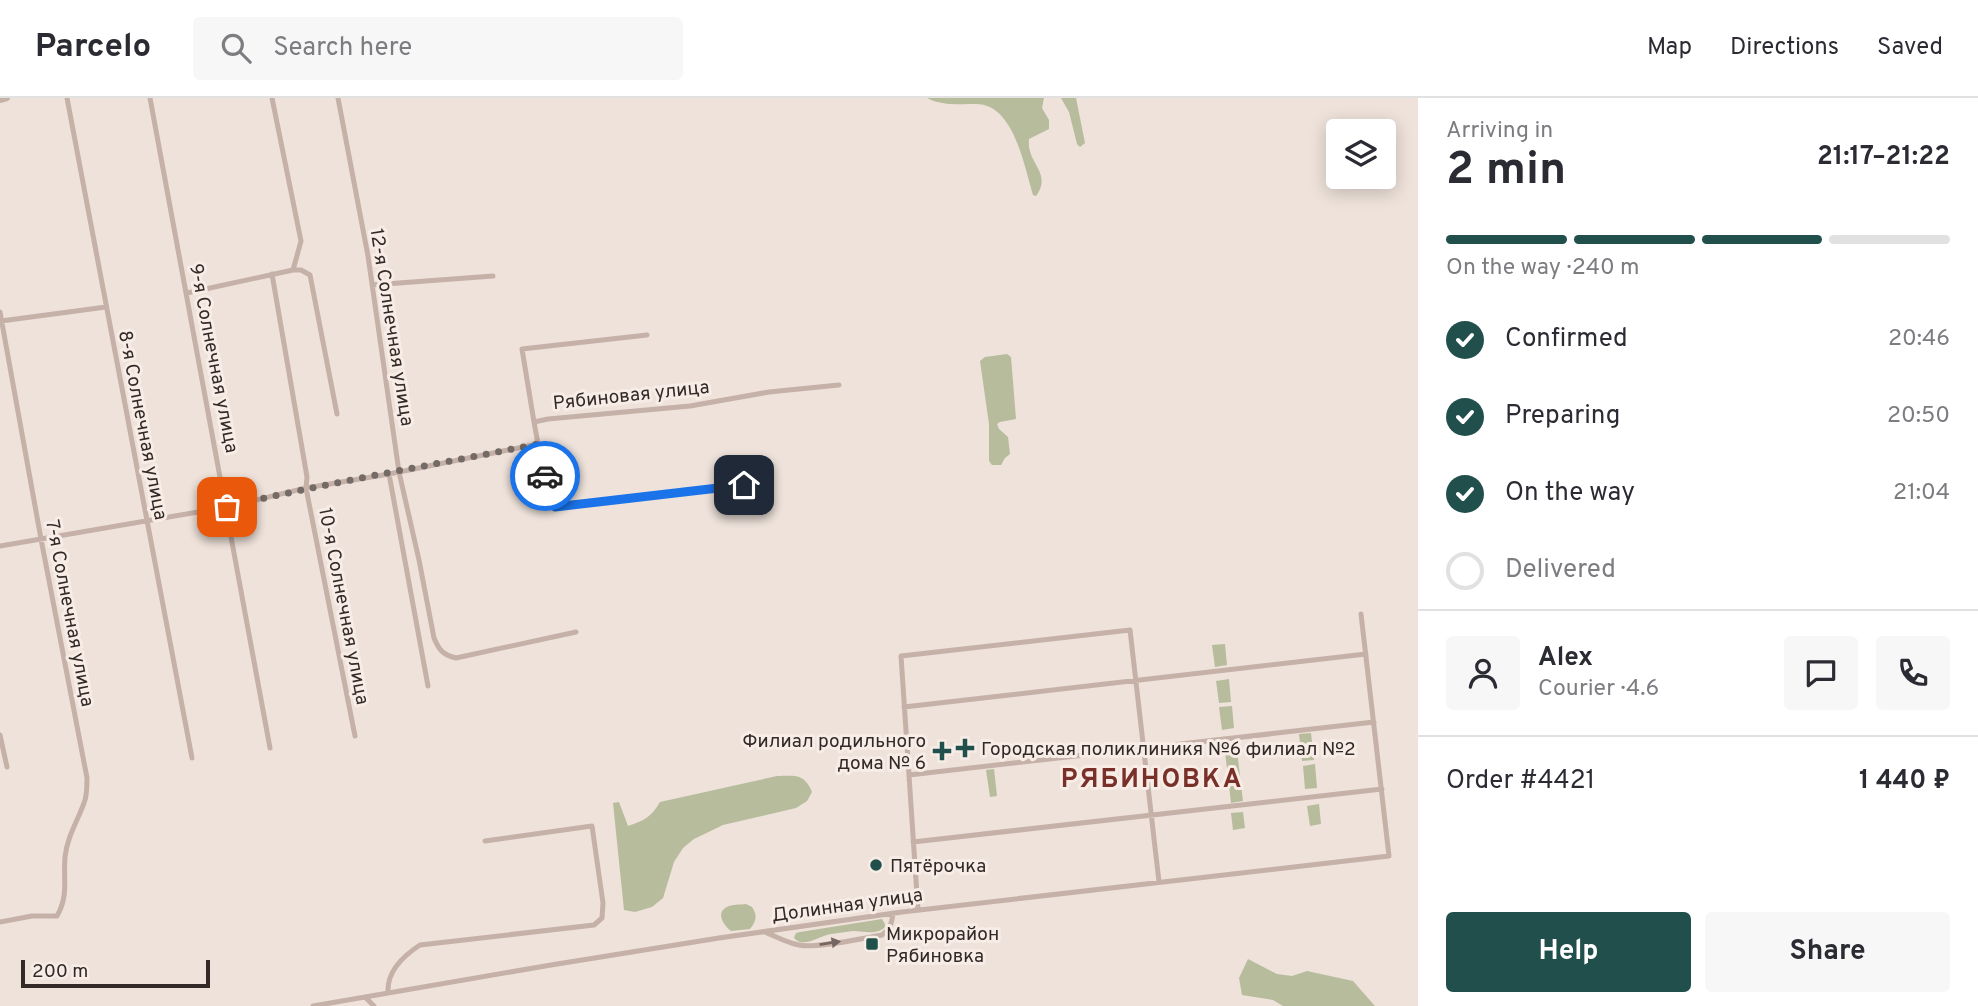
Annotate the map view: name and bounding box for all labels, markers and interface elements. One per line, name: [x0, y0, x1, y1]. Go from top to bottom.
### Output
search box: [193, 17, 683, 80]
text: Parcelo: [35, 27, 151, 69]
icon: search: [217, 29, 255, 67]
text: Search here: [273, 32, 412, 65]
text: Map: [1647, 33, 1692, 63]
text: Directions: [1730, 33, 1839, 63]
text: Saved: [1877, 33, 1943, 63]
text: Arriving in: [1446, 117, 1553, 146]
map controls: [1326, 119, 1396, 189]
button: layers: [1326, 119, 1396, 189]
text: 21:17–21:22: [1817, 141, 1950, 174]
text: 2 min: [1446, 142, 1566, 201]
street label: 12-я Солнечная улица: [364, 227, 419, 428]
text: On the way · 240 m: [1446, 254, 1640, 283]
street label: 9-я Солнечная улица: [183, 262, 243, 455]
icon: check: [1446, 321, 1484, 359]
text: Confirmed: [1505, 323, 1628, 356]
text: 20:46: [1888, 325, 1950, 354]
street label: 8-я Солнечная улица: [112, 329, 172, 522]
street label: Рябиновая улица: [552, 376, 711, 416]
icon: check: [1446, 398, 1484, 436]
text: Preparing: [1505, 400, 1620, 433]
text: 20:50: [1887, 402, 1950, 431]
courier: [510, 441, 580, 511]
pin: [714, 455, 774, 515]
icon: car: [526, 457, 564, 495]
icon: home: [725, 466, 763, 504]
icon: check: [1446, 475, 1484, 513]
pin: [197, 477, 257, 537]
text: On the way: [1505, 477, 1635, 510]
text: 21:04: [1893, 479, 1950, 508]
icon: bag: [208, 488, 246, 526]
street label: 10-я Солнечная улица: [312, 506, 374, 707]
street label: 7-я Солнечная улица: [39, 518, 99, 709]
text: Delivered: [1505, 554, 1616, 587]
button: person: [1446, 636, 1520, 710]
button: chat: [1784, 636, 1858, 710]
button: phone: [1876, 636, 1950, 710]
text: Alex: [1538, 642, 1593, 675]
text: Courier · 4.6: [1538, 675, 1659, 704]
place label: Филиал родильного дома № 6: [743, 730, 926, 776]
marker: Городская поликлиникя №6 филиал №2: [955, 738, 975, 758]
place label: Городская поликлиникя №6 филиал №2: [981, 738, 1356, 762]
marker: Филиал родильного дома № 6: [932, 741, 952, 761]
district label: РЯБИНОВКА: [1061, 764, 1243, 797]
text: Order #4421: [1446, 765, 1595, 798]
text: 1 440 ₽: [1859, 765, 1950, 798]
place label: Пятёрочка: [890, 855, 986, 879]
marker: Пятёрочка: [868, 857, 884, 873]
street label: Долинная улица: [770, 883, 924, 928]
button: Help: [1446, 912, 1691, 992]
button: Share: [1705, 912, 1950, 992]
place label: Микрорайон Рябиновка: [886, 923, 999, 969]
marker: Микрорайон Рябиновка: [864, 936, 880, 952]
one-way arrow: [819, 937, 841, 948]
scale bar: [21, 957, 210, 989]
text: 200 m: [32, 960, 88, 984]

